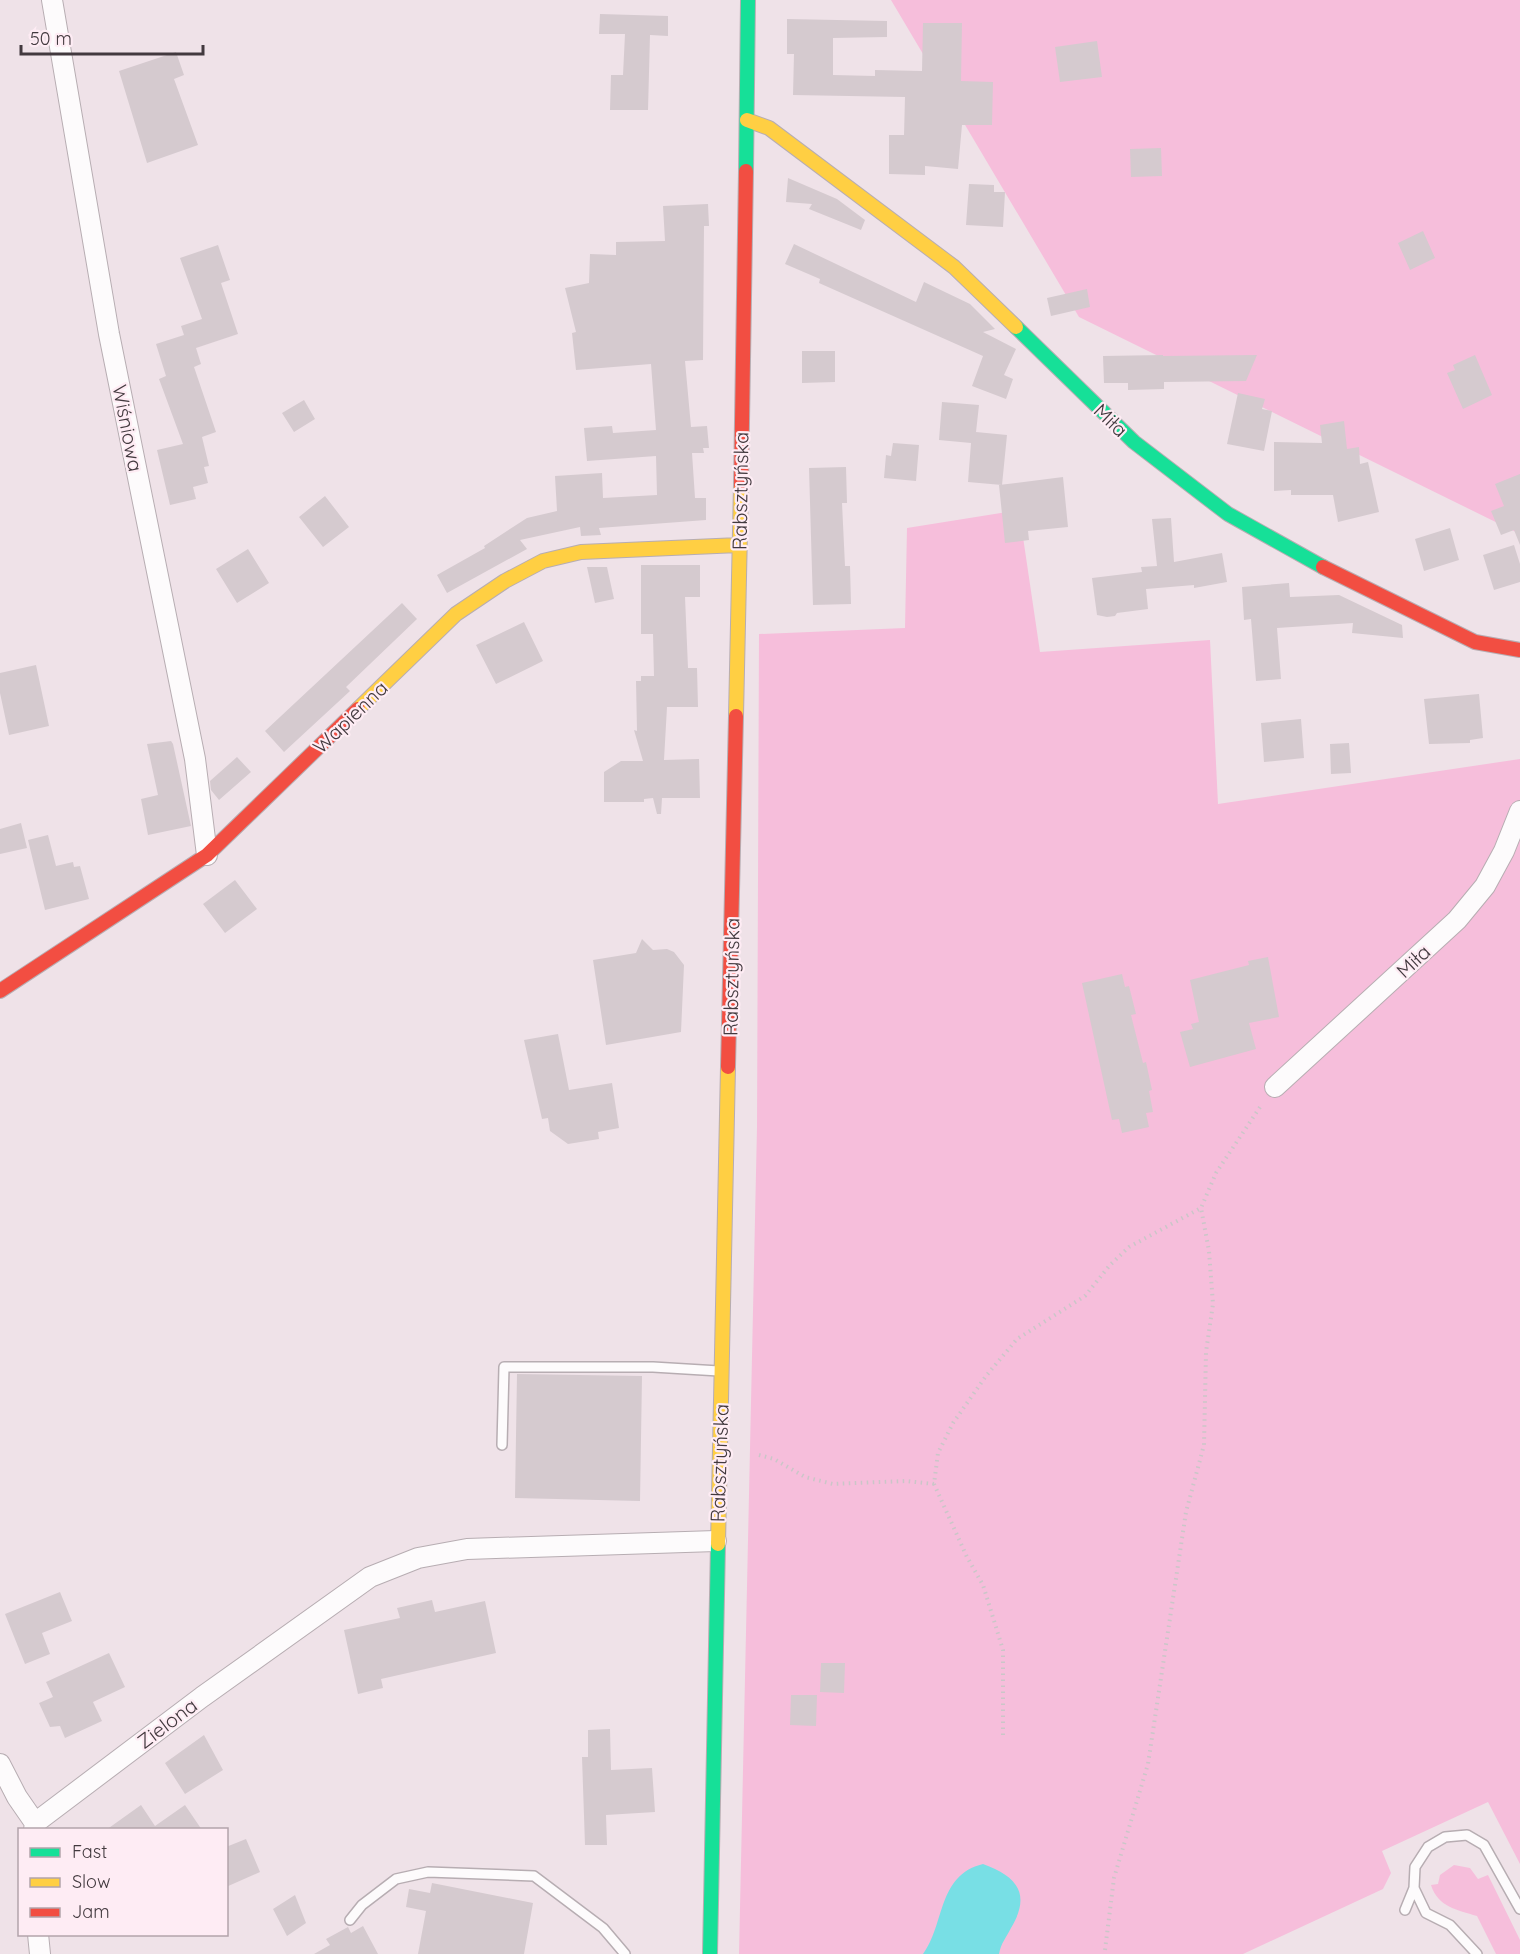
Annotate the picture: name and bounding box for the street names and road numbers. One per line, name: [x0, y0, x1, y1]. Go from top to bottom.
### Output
street label: Wiśniowa: [107, 382, 149, 474]
street label: Miła: [1089, 398, 1133, 442]
street label: Rabsztyńska: [726, 432, 754, 550]
street label: Wapienna: [307, 675, 393, 759]
street label: Rabsztyńska: [717, 918, 745, 1036]
street label: Miła: [1391, 939, 1435, 983]
street label: Rabsztyńska: [704, 1403, 734, 1523]
street label: Zielona: [132, 1692, 202, 1754]

